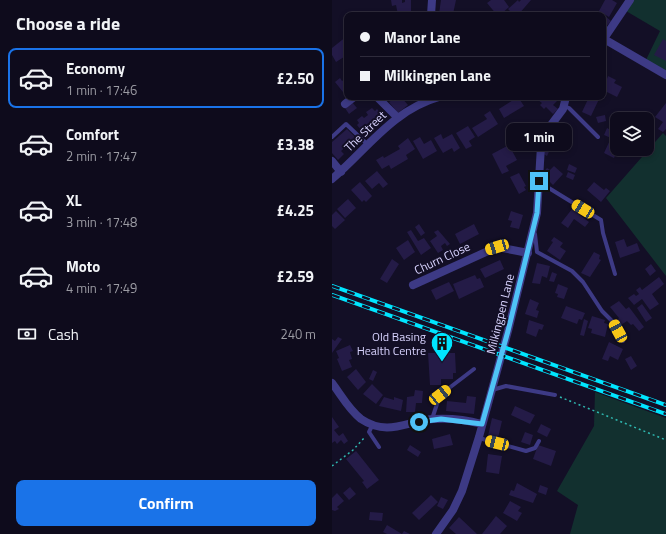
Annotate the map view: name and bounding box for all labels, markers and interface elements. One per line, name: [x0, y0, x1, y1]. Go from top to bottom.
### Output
text: Choose a ride: [16, 10, 120, 37]
text: Manor Lane: [384, 26, 460, 49]
text: Economy: [66, 57, 125, 80]
icon: car: [18, 60, 54, 96]
text: Milkingpen Lane: [384, 64, 491, 87]
text: £2.50: [277, 67, 314, 90]
text: 1 min · 17:46: [66, 80, 137, 100]
street label: The Street: [340, 105, 391, 156]
map controls: [610, 112, 654, 156]
button: layers: [610, 112, 654, 156]
text: Comfort: [66, 123, 119, 146]
callout: 1 min: [506, 123, 572, 151]
icon: car: [18, 126, 54, 162]
text: 1 min: [523, 127, 555, 147]
text: £3.38: [277, 133, 314, 156]
text: 2 min · 17:47: [66, 146, 137, 166]
route end: [530, 172, 548, 190]
text: XL: [66, 189, 82, 212]
icon: car: [18, 192, 54, 228]
car: [570, 198, 596, 220]
text: £4.25: [277, 199, 314, 222]
text: 3 min · 17:48: [66, 212, 137, 232]
street label: Churn Close: [411, 237, 473, 279]
car: [484, 238, 510, 256]
text: Moto: [66, 255, 100, 278]
icon: car: [18, 258, 54, 294]
text: £2.59: [277, 265, 314, 288]
street label: Milkingpen Lane: [481, 272, 519, 356]
text: 4 min · 17:49: [66, 278, 137, 298]
car: [607, 318, 629, 344]
icon: cash: [16, 323, 38, 345]
text: Cash: [48, 323, 79, 346]
text: 240 m: [280, 324, 316, 344]
place label: Old Basing Health Centre: [357, 327, 426, 360]
building icon: Old Basing Health Centre: [429, 330, 455, 363]
car: [427, 383, 453, 407]
route start: [410, 413, 428, 431]
car: [484, 434, 510, 452]
button: Confirm: [16, 480, 316, 526]

